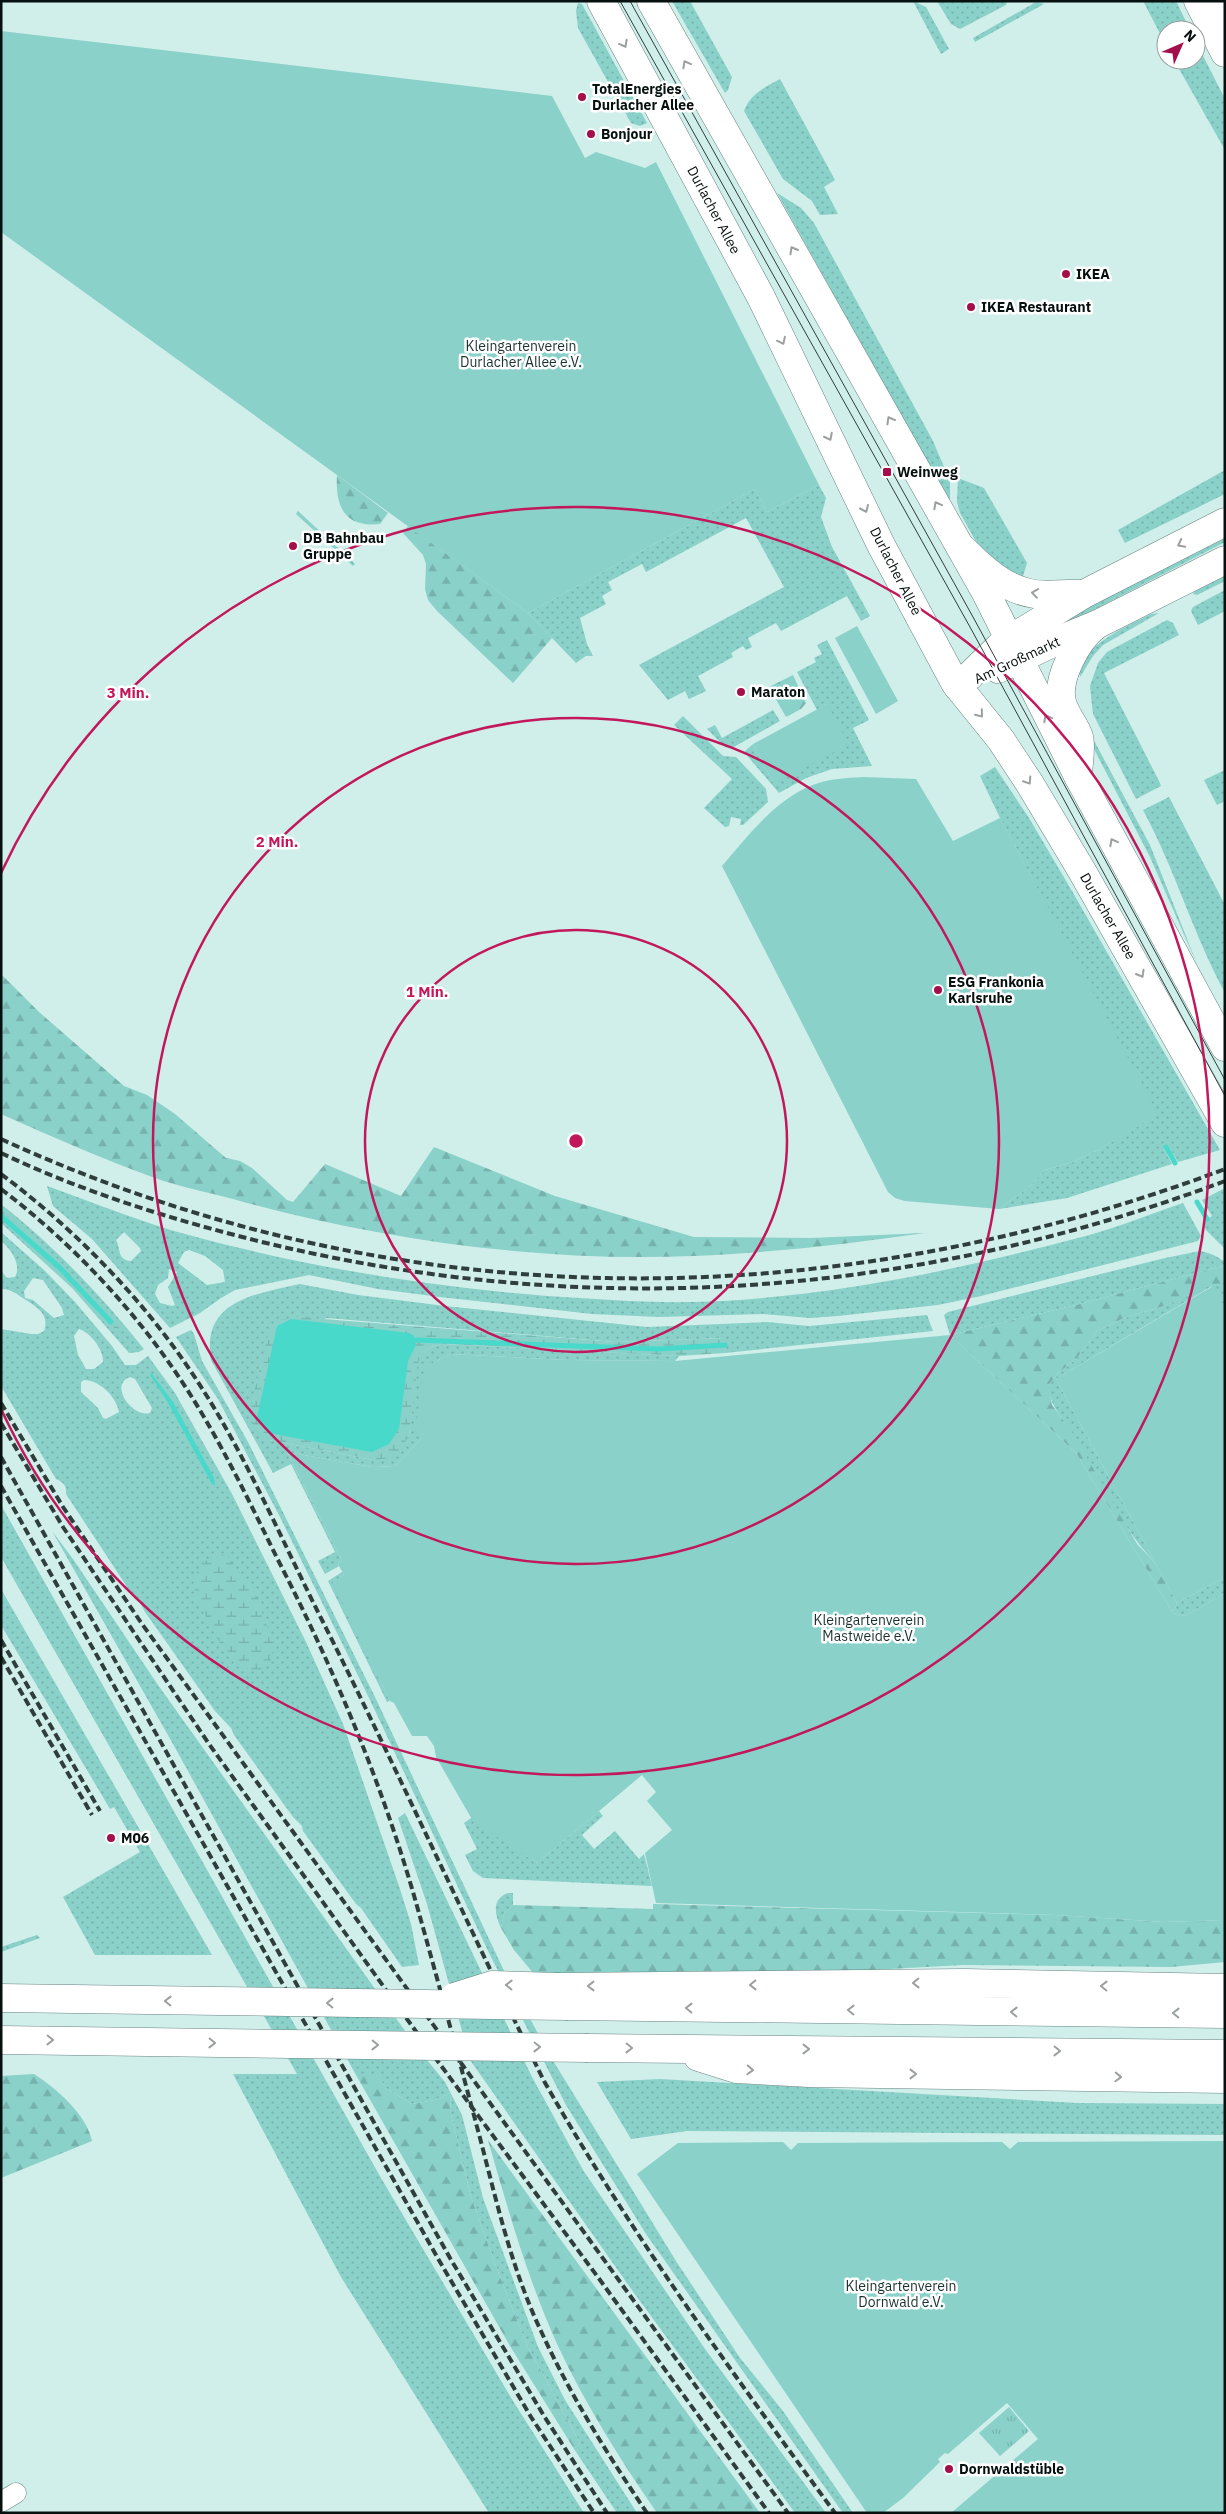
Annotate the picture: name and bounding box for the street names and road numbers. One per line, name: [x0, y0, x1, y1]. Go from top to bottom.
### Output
street label: Durlacher Allee: [683, 163, 745, 257]
street label: Durlacher Allee: [866, 524, 926, 618]
street label: Am Großmarkt: [971, 632, 1063, 688]
street label: Durlacher Allee: [1076, 870, 1140, 963]

